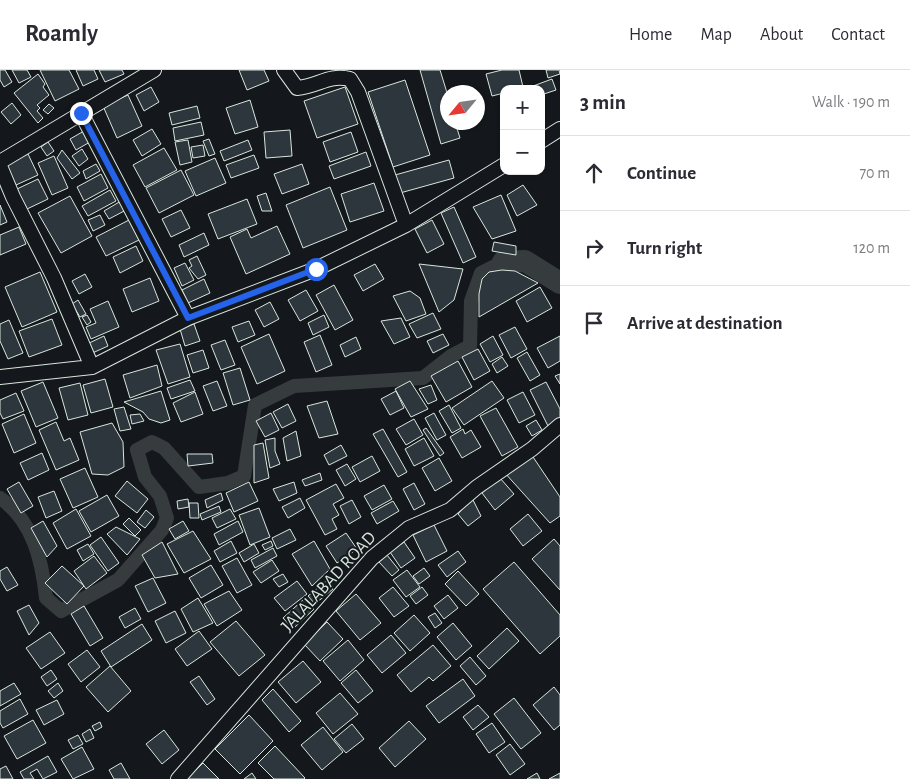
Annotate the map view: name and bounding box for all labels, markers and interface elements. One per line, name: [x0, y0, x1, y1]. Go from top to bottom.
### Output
text: Roamly: [25, 22, 98, 46]
text: Home: [629, 26, 672, 44]
text: Map: [700, 26, 732, 44]
text: About: [760, 26, 803, 44]
text: Contact: [831, 26, 885, 44]
north arrow: [440, 85, 485, 130]
map controls: [500, 85, 545, 175]
button: +: [500, 85, 545, 130]
text: 3 min: [580, 92, 626, 113]
text: Walk · 190 m: [812, 94, 890, 110]
route end: [70, 102, 93, 125]
button: −: [500, 130, 545, 175]
icon: ahead: [580, 159, 608, 187]
text: Continue: [627, 164, 696, 183]
text: 70 m: [859, 165, 890, 181]
icon: right: [580, 234, 608, 262]
text: Turn right: [627, 239, 702, 258]
text: 120 m: [853, 240, 890, 256]
route start: [305, 258, 328, 281]
icon: arrive: [580, 309, 608, 337]
text: Arrive at destination: [627, 314, 783, 333]
street label: JALALABAD ROAD: [278, 529, 380, 635]

